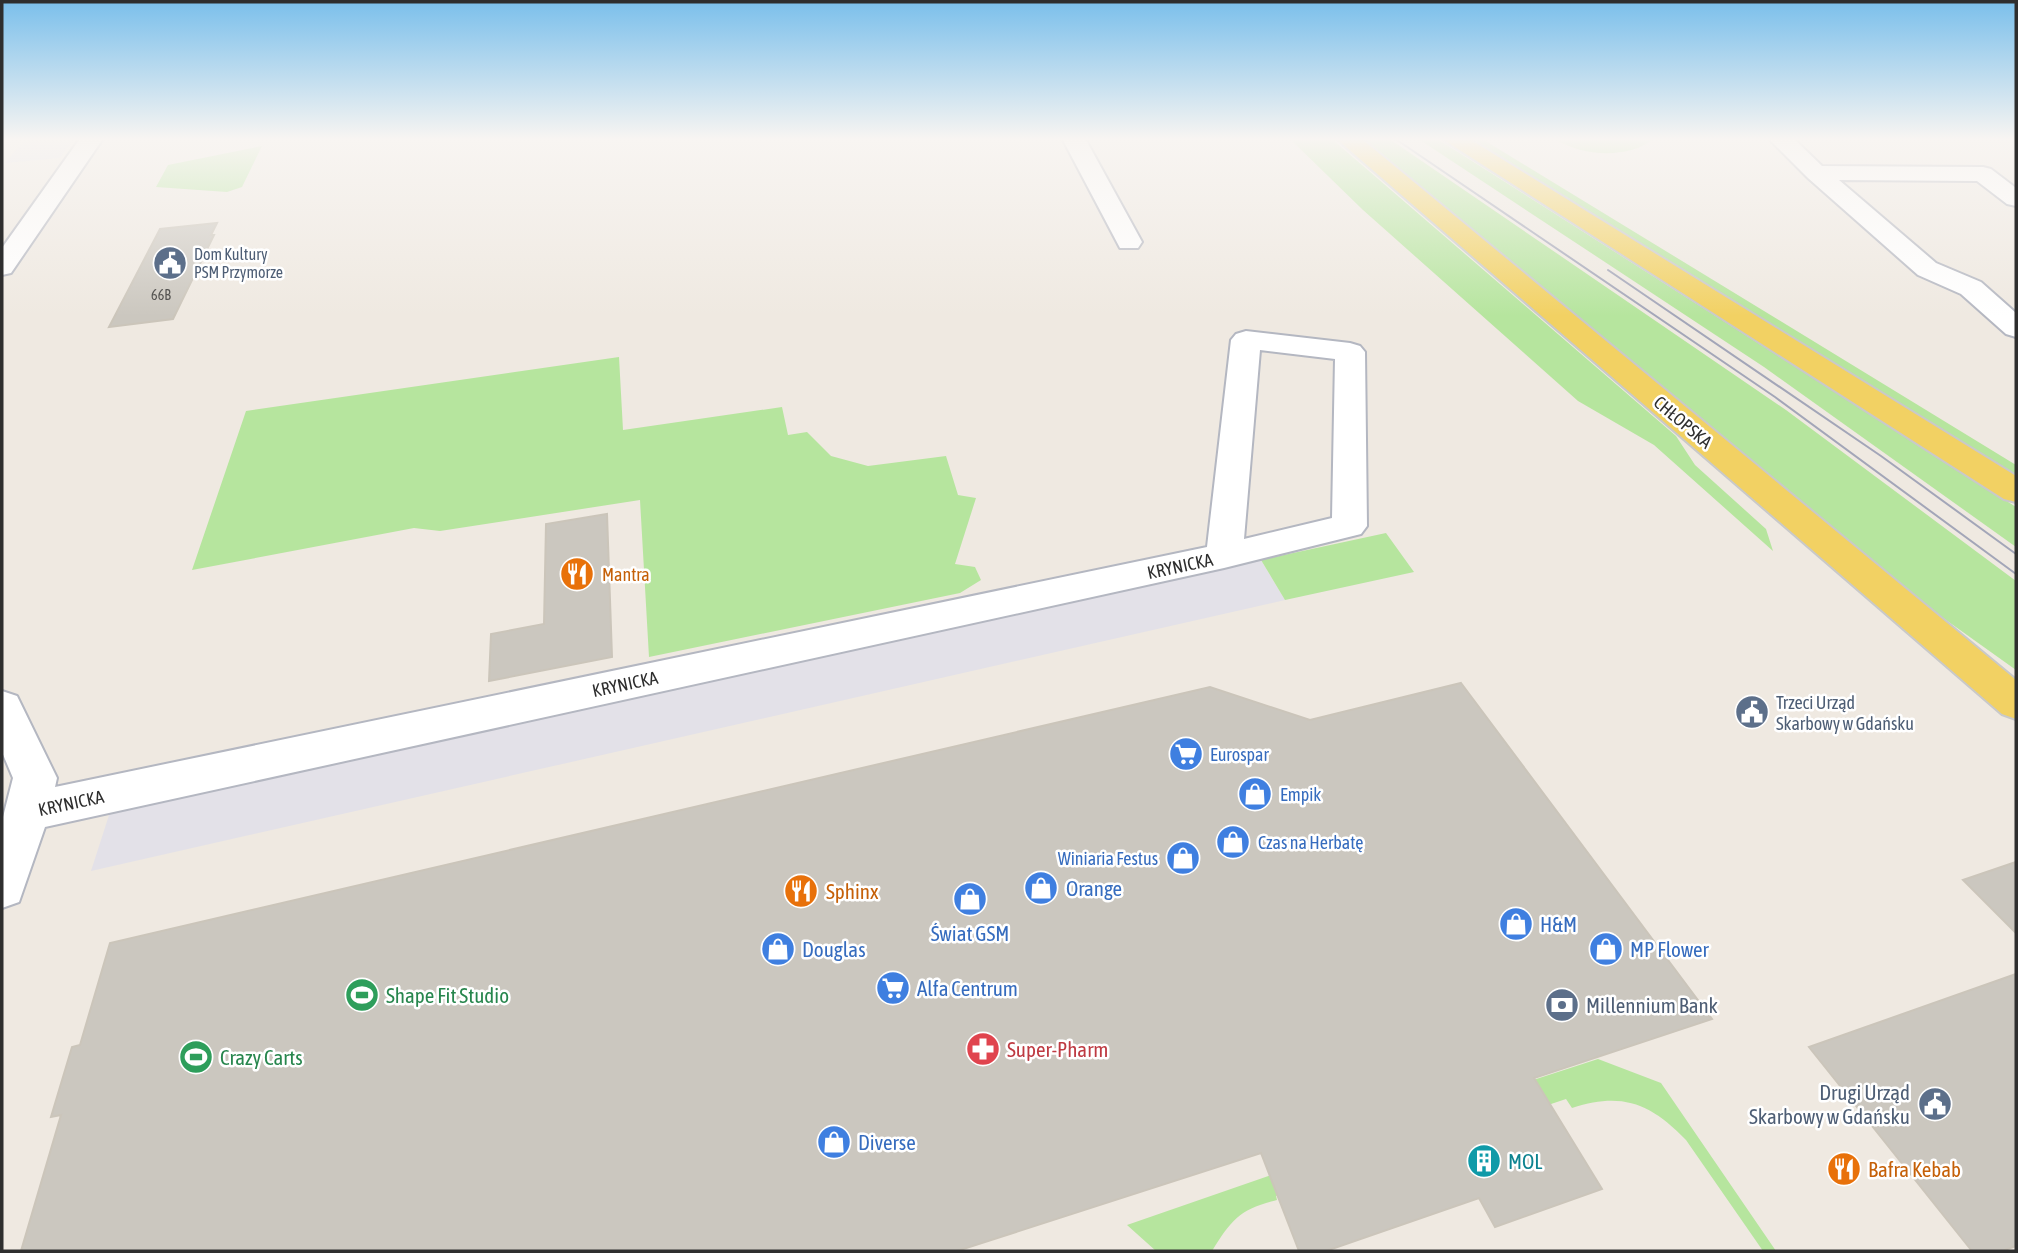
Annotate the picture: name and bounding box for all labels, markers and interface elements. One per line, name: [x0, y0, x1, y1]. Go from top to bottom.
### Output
public building icon: Dom Kultury PSM Przymorze: [151, 244, 189, 282]
place label: Dom Kultury PSM Przymorze: [194, 245, 283, 282]
house number: 66B: [151, 287, 171, 303]
street label: CHŁOPSKA: [1650, 392, 1717, 453]
street label: KRYNICKA: [1145, 549, 1215, 583]
restaurant icon: Mantra: [558, 555, 596, 593]
place label: Mantra: [602, 564, 650, 585]
street label: KRYNICKA: [590, 667, 660, 701]
place label: Trzeci Urząd Skarbowy w Gdańsku: [1776, 692, 1914, 734]
public building icon: Trzeci Urząd Skarbowy w Gdańsku: [1733, 693, 1771, 731]
supermarket icon: Eurospar: [1167, 735, 1205, 773]
place label: Eurospar: [1210, 744, 1269, 765]
shop icon: Empik: [1236, 775, 1274, 813]
place label: Empik: [1280, 784, 1321, 805]
street label: KRYNICKA: [36, 786, 106, 820]
shop icon: Czas na Herbatę: [1214, 823, 1252, 861]
place label: Czas na Herbatę: [1258, 832, 1363, 853]
shop icon: Winiaria Festus: [1164, 839, 1202, 877]
place label: Winiaria Festus: [1058, 848, 1158, 869]
shop icon: Orange: [1022, 869, 1060, 907]
restaurant icon: Sphinx: [782, 872, 820, 910]
place label: Orange: [1066, 876, 1122, 900]
place label: Sphinx: [826, 879, 879, 903]
shop icon: Świat GSM: [951, 880, 989, 918]
shop icon: H&M: [1497, 905, 1535, 943]
place label: H&M: [1540, 912, 1577, 936]
place label: Świat GSM: [931, 921, 1009, 945]
shop icon: Douglas: [759, 930, 797, 968]
shop icon: MP Flower: [1587, 930, 1625, 968]
place label: Douglas: [802, 937, 866, 961]
place label: MP Flower: [1630, 937, 1710, 961]
supermarket icon: Alfa Centrum: [874, 969, 912, 1007]
sports icon: Shape Fit Studio: [343, 976, 381, 1014]
place label: Alfa Centrum: [917, 976, 1018, 1000]
place label: Shape Fit Studio: [386, 983, 509, 1007]
bank icon: Millennium Bank: [1543, 986, 1581, 1024]
place label: Millennium Bank: [1586, 993, 1718, 1017]
pharmacy icon: Super-Pharm: [964, 1030, 1002, 1068]
place label: Super-Pharm: [1007, 1037, 1108, 1061]
sports icon: Crazy Carts: [177, 1038, 215, 1076]
place label: Crazy Carts: [220, 1045, 303, 1069]
place label: Drugi Urząd Skarbowy w Gdańsku: [1749, 1080, 1910, 1128]
public building icon: Drugi Urząd Skarbowy w Gdańsku: [1916, 1085, 1954, 1123]
shop icon: Diverse: [815, 1123, 853, 1161]
place label: Diverse: [858, 1130, 916, 1154]
building icon: MOL: [1465, 1142, 1503, 1180]
place label: MOL: [1508, 1149, 1542, 1173]
restaurant icon: Bafra Kebab: [1825, 1150, 1863, 1188]
place label: Bafra Kebab: [1868, 1157, 1961, 1181]

